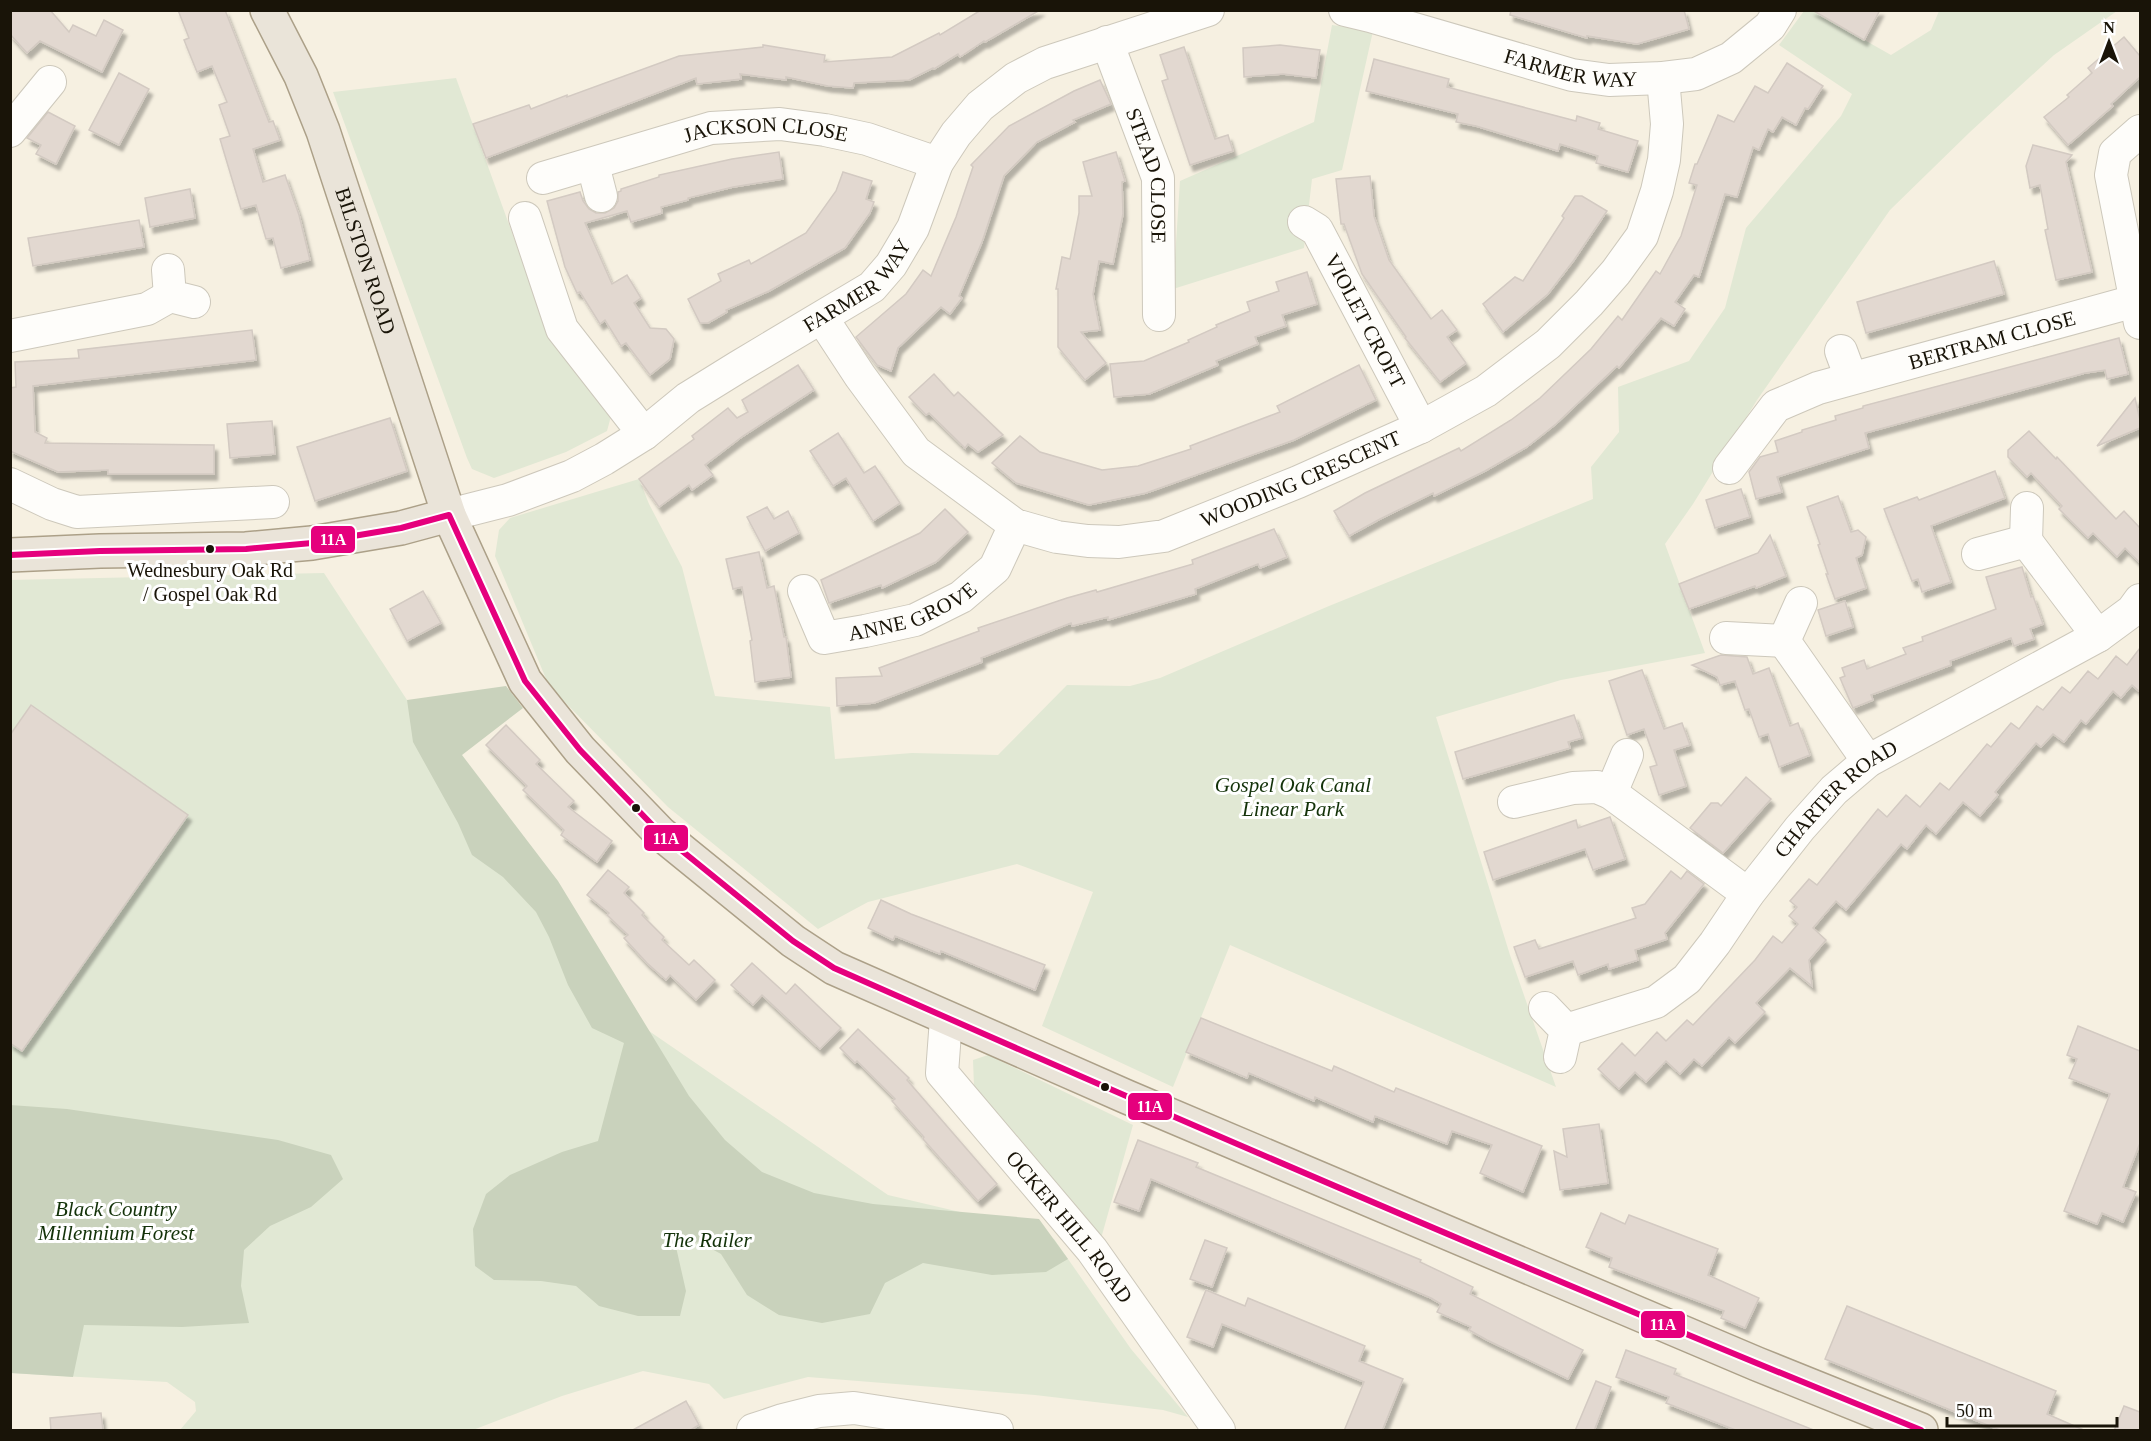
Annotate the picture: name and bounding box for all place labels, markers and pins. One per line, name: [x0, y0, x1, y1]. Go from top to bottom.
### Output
marker: Wednesbury Oak Rd / Gospel Oak Rd: [204, 543, 216, 555]
place label: Wednesbury Oak Rd / Gospel Oak Rd: [127, 559, 293, 606]
unlabelled marker: [630, 802, 642, 814]
unlabelled marker: [1099, 1081, 1111, 1093]

